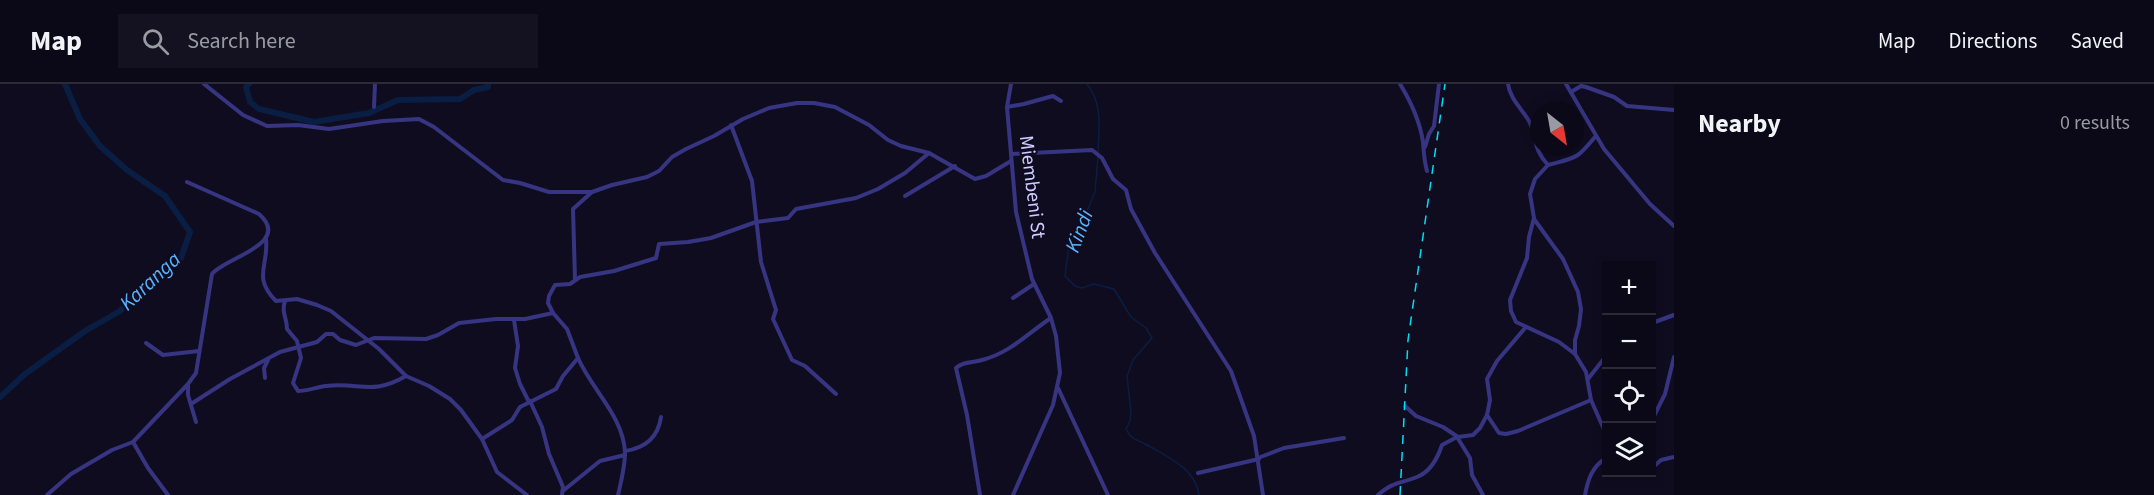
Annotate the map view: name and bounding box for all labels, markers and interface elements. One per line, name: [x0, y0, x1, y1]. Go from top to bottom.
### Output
search box: [118, 14, 538, 68]
text: Map: [30, 21, 82, 61]
icon: search: [139, 25, 172, 58]
text: Search here: [187, 25, 296, 57]
text: Map: [1878, 26, 1916, 56]
text: Directions: [1949, 26, 2037, 56]
text: Saved: [2070, 26, 2124, 56]
north arrow: [1530, 102, 1584, 156]
text: Nearby: [1698, 105, 1781, 142]
text: 0 results: [2060, 109, 2130, 137]
street label: Miembeni St: [1012, 134, 1052, 240]
water label: Kindi: [1057, 204, 1101, 257]
water label: Karanga: [113, 245, 187, 317]
map controls: [1602, 261, 1656, 477]
button: +: [1602, 261, 1656, 315]
button: −: [1602, 315, 1656, 369]
button: locate: [1602, 369, 1656, 423]
button: layers: [1602, 423, 1656, 477]

